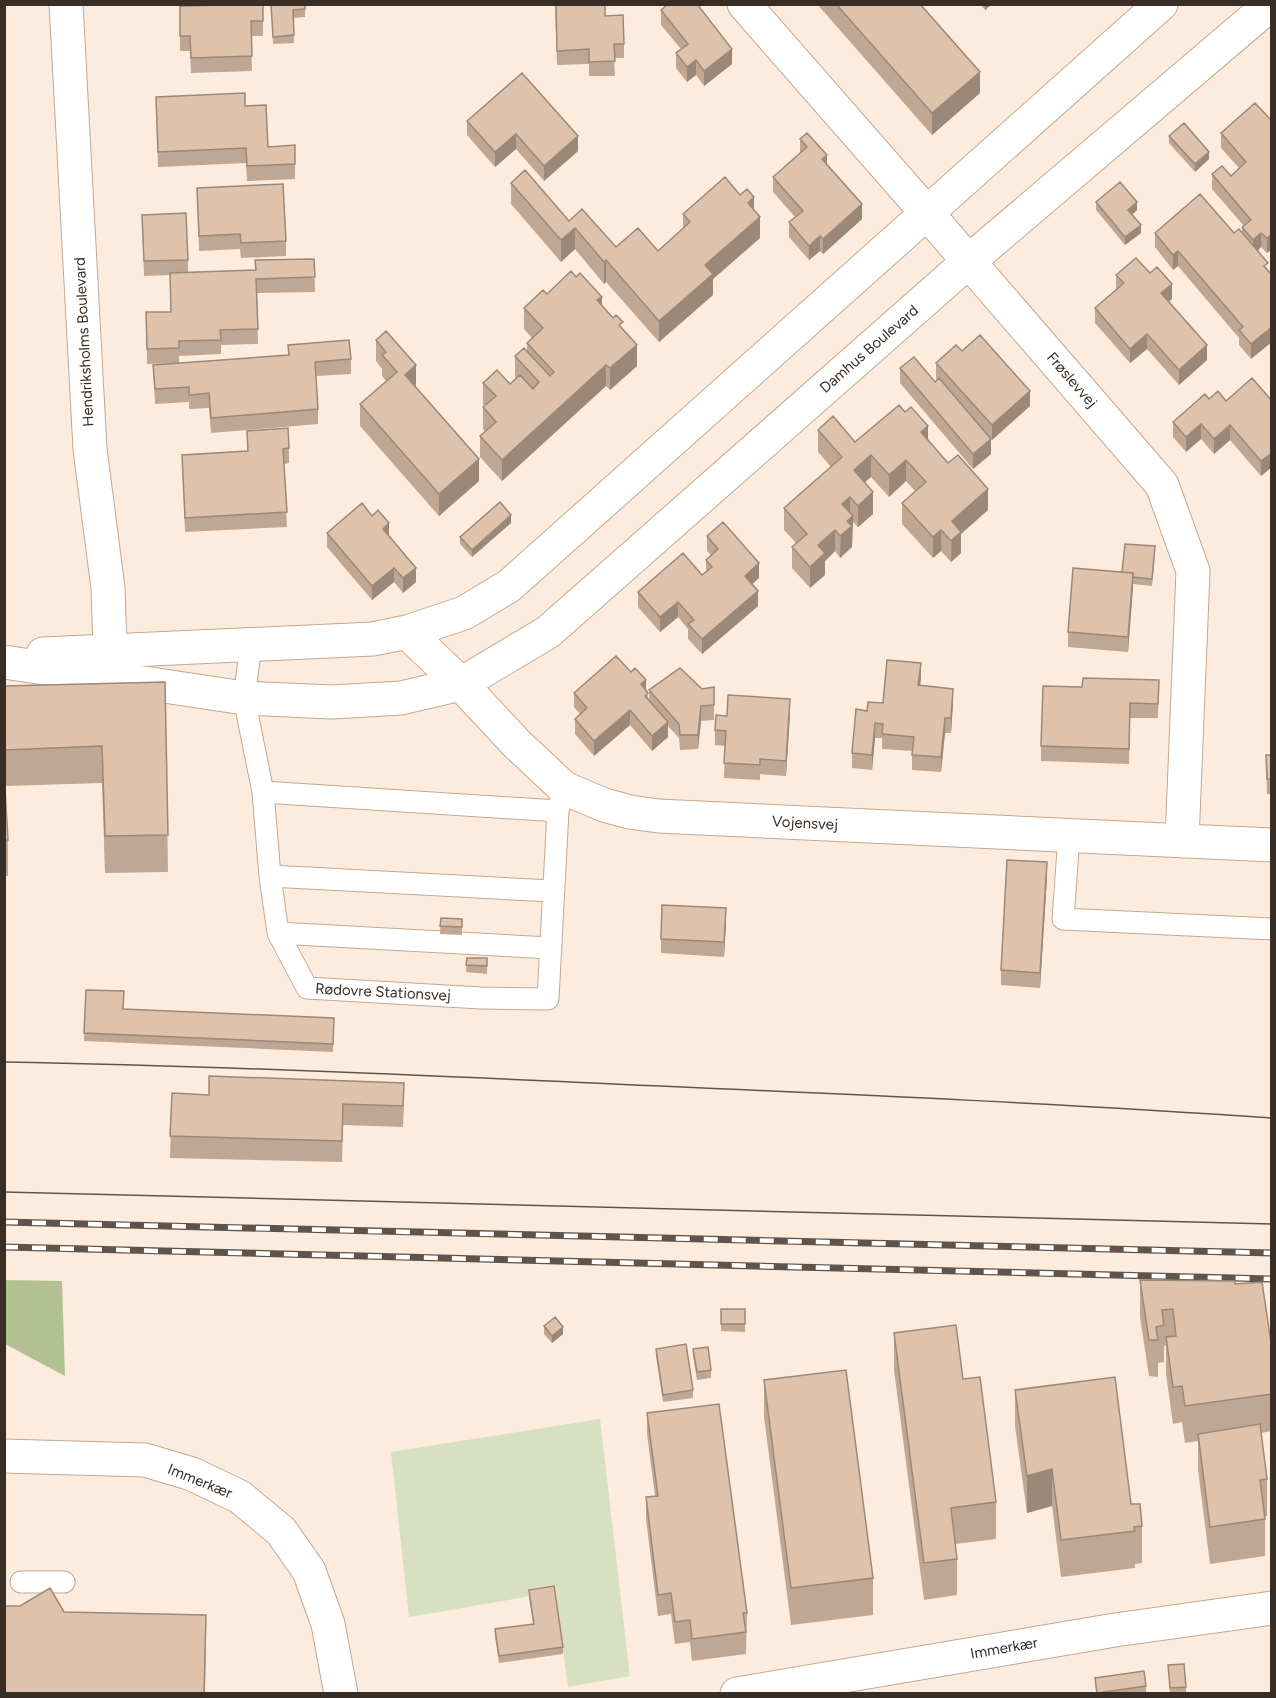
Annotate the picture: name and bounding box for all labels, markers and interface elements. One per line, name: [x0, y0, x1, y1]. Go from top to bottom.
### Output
street label: Hendriksholms Boulevard: [71, 257, 97, 427]
street label: Damhus Boulevard: [816, 301, 922, 397]
street label: Frøslevvej: [1043, 349, 1101, 411]
street label: Vojensvej: [772, 812, 838, 834]
street label: Rødovre Stationsvej: [315, 979, 451, 1005]
street label: Immerkær: [165, 1460, 235, 1502]
street label: Immerkær: [969, 1633, 1039, 1663]

